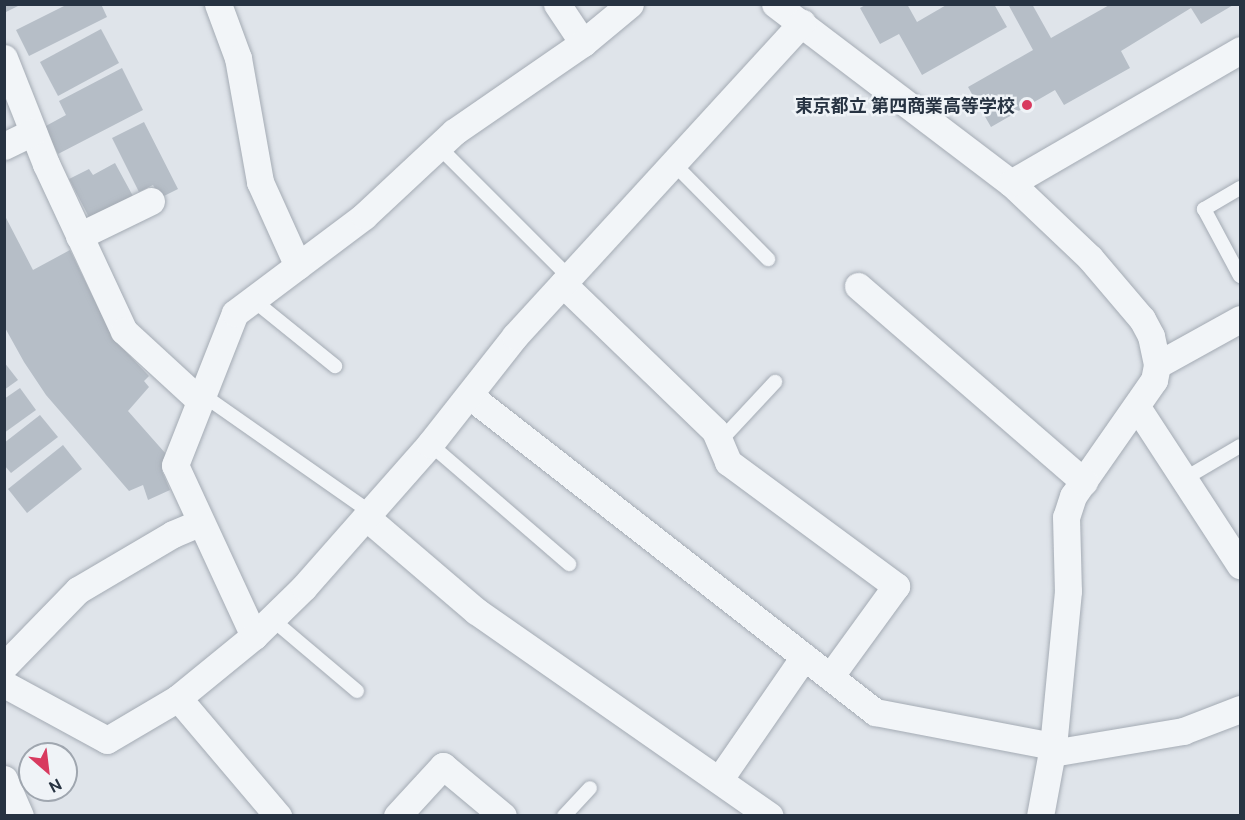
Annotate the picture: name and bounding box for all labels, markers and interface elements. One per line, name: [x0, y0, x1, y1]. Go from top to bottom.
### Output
place label: 東京都立 第四商業高等学校: [795, 94, 1015, 116]
marker: 東京都立 第四商業高等学校: [1020, 98, 1034, 112]
north arrow: [18, 742, 78, 802]
text: N: [46, 775, 65, 797]

